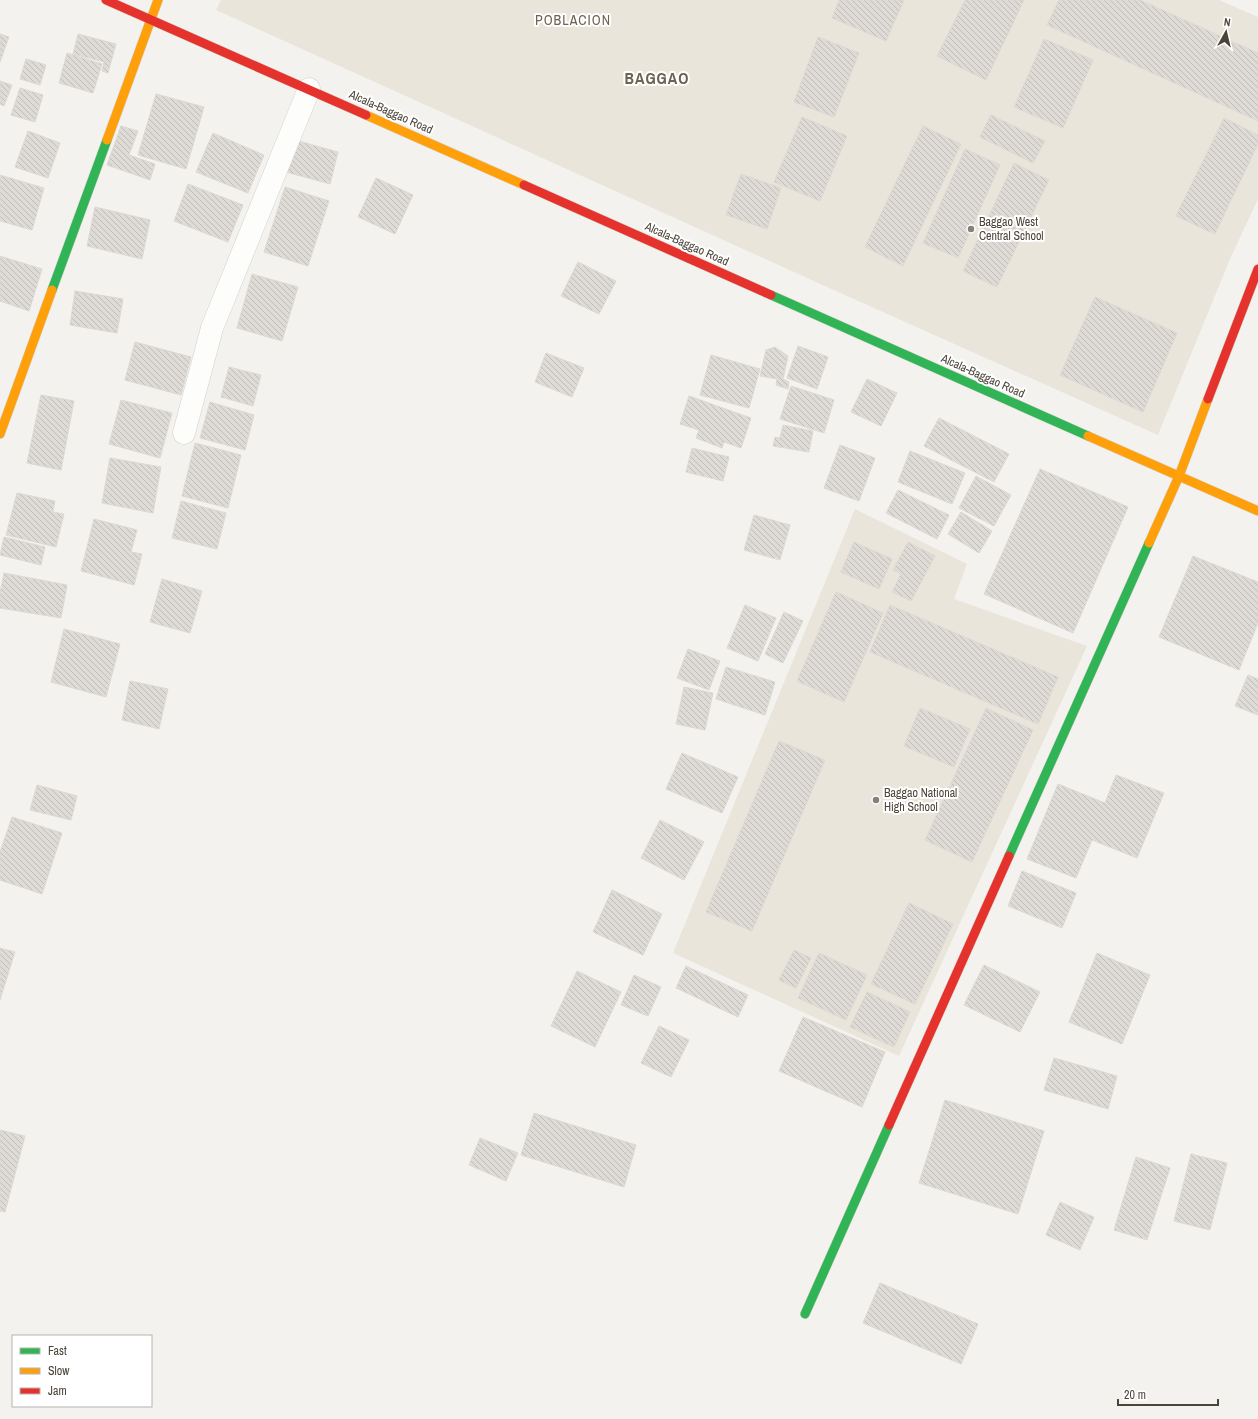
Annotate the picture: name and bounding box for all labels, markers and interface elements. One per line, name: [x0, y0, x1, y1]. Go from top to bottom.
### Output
district label: POBLACION: [535, 11, 611, 29]
north arrow: [1206, 12, 1246, 52]
text: N: [1223, 15, 1232, 29]
district label: BAGGAO: [624, 67, 690, 89]
street label: Alcala-Baggao Road: [346, 86, 435, 138]
place label: Baggao West Central School: [979, 214, 1044, 244]
street label: Alcala-Baggao Road: [642, 218, 731, 270]
marker: Baggao West Central School: [966, 224, 976, 234]
street label: Alcala-Baggao Road: [938, 350, 1027, 402]
place label: Baggao National High School: [884, 785, 957, 815]
marker: Baggao National High School: [871, 795, 881, 805]
legend: [12, 1335, 152, 1407]
text: Fast: [48, 1343, 67, 1359]
text: Slow: [48, 1363, 70, 1379]
scale bar: [1118, 1381, 1218, 1407]
text: Jam: [48, 1383, 67, 1399]
text: 20 m: [1124, 1387, 1146, 1403]

